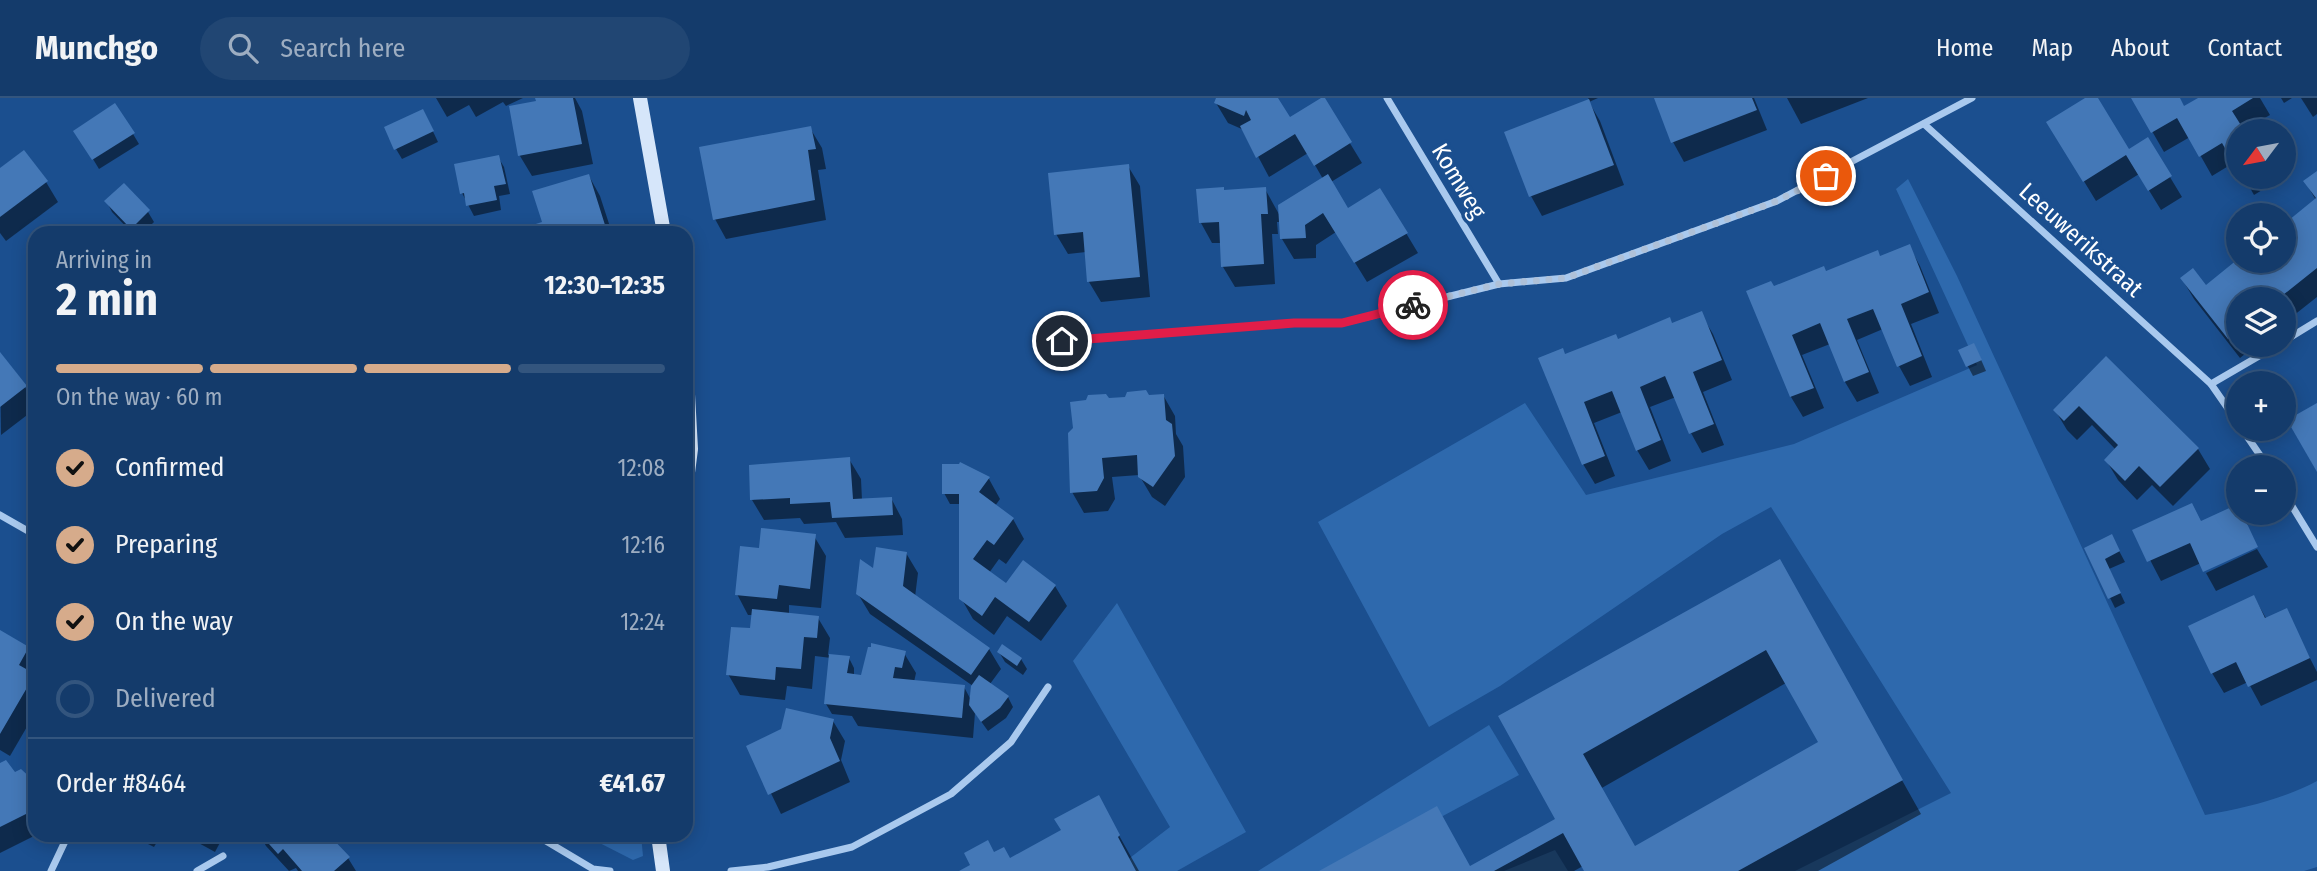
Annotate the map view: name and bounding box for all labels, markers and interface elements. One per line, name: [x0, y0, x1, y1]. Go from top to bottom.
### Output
search box: [200, 17, 690, 80]
text: Munchgo: [35, 28, 158, 68]
icon: search: [224, 29, 262, 67]
text: Search here: [280, 33, 405, 64]
text: Home: [1936, 34, 1993, 62]
text: Map: [2031, 34, 2073, 62]
text: About: [2111, 34, 2169, 62]
text: Contact: [2207, 34, 2282, 62]
north arrow: [2226, 119, 2296, 189]
map controls: [2226, 119, 2296, 525]
street label: Komweg: [1426, 139, 1493, 224]
pin: [1796, 146, 1856, 206]
icon: bag: [1807, 157, 1845, 195]
street label: Leeuwerikstraat: [2014, 177, 2149, 303]
button: locate: [2226, 203, 2296, 273]
text: Arriving in: [56, 246, 152, 274]
text: 12:30–12:35: [544, 270, 665, 301]
courier: [1378, 270, 1448, 340]
text: 2 min: [56, 272, 158, 327]
icon: bike: [1394, 286, 1432, 324]
button: layers: [2226, 287, 2296, 357]
pin: [1032, 311, 1092, 371]
icon: home: [1043, 322, 1081, 360]
button: +: [2226, 371, 2296, 441]
text: On the way · 60 m: [56, 383, 223, 411]
icon: check: [56, 449, 94, 487]
text: Confirmed: [115, 452, 225, 483]
text: 12:08: [618, 454, 665, 482]
button: −: [2226, 455, 2296, 525]
icon: check: [56, 526, 94, 564]
text: Preparing: [115, 529, 217, 560]
text: 12:16: [622, 531, 665, 559]
icon: check: [56, 603, 94, 641]
text: On the way: [115, 606, 233, 637]
text: 12:24: [620, 608, 665, 636]
text: Delivered: [115, 683, 216, 714]
text: Order #8464: [56, 768, 186, 799]
text: €41.67: [599, 768, 665, 799]

